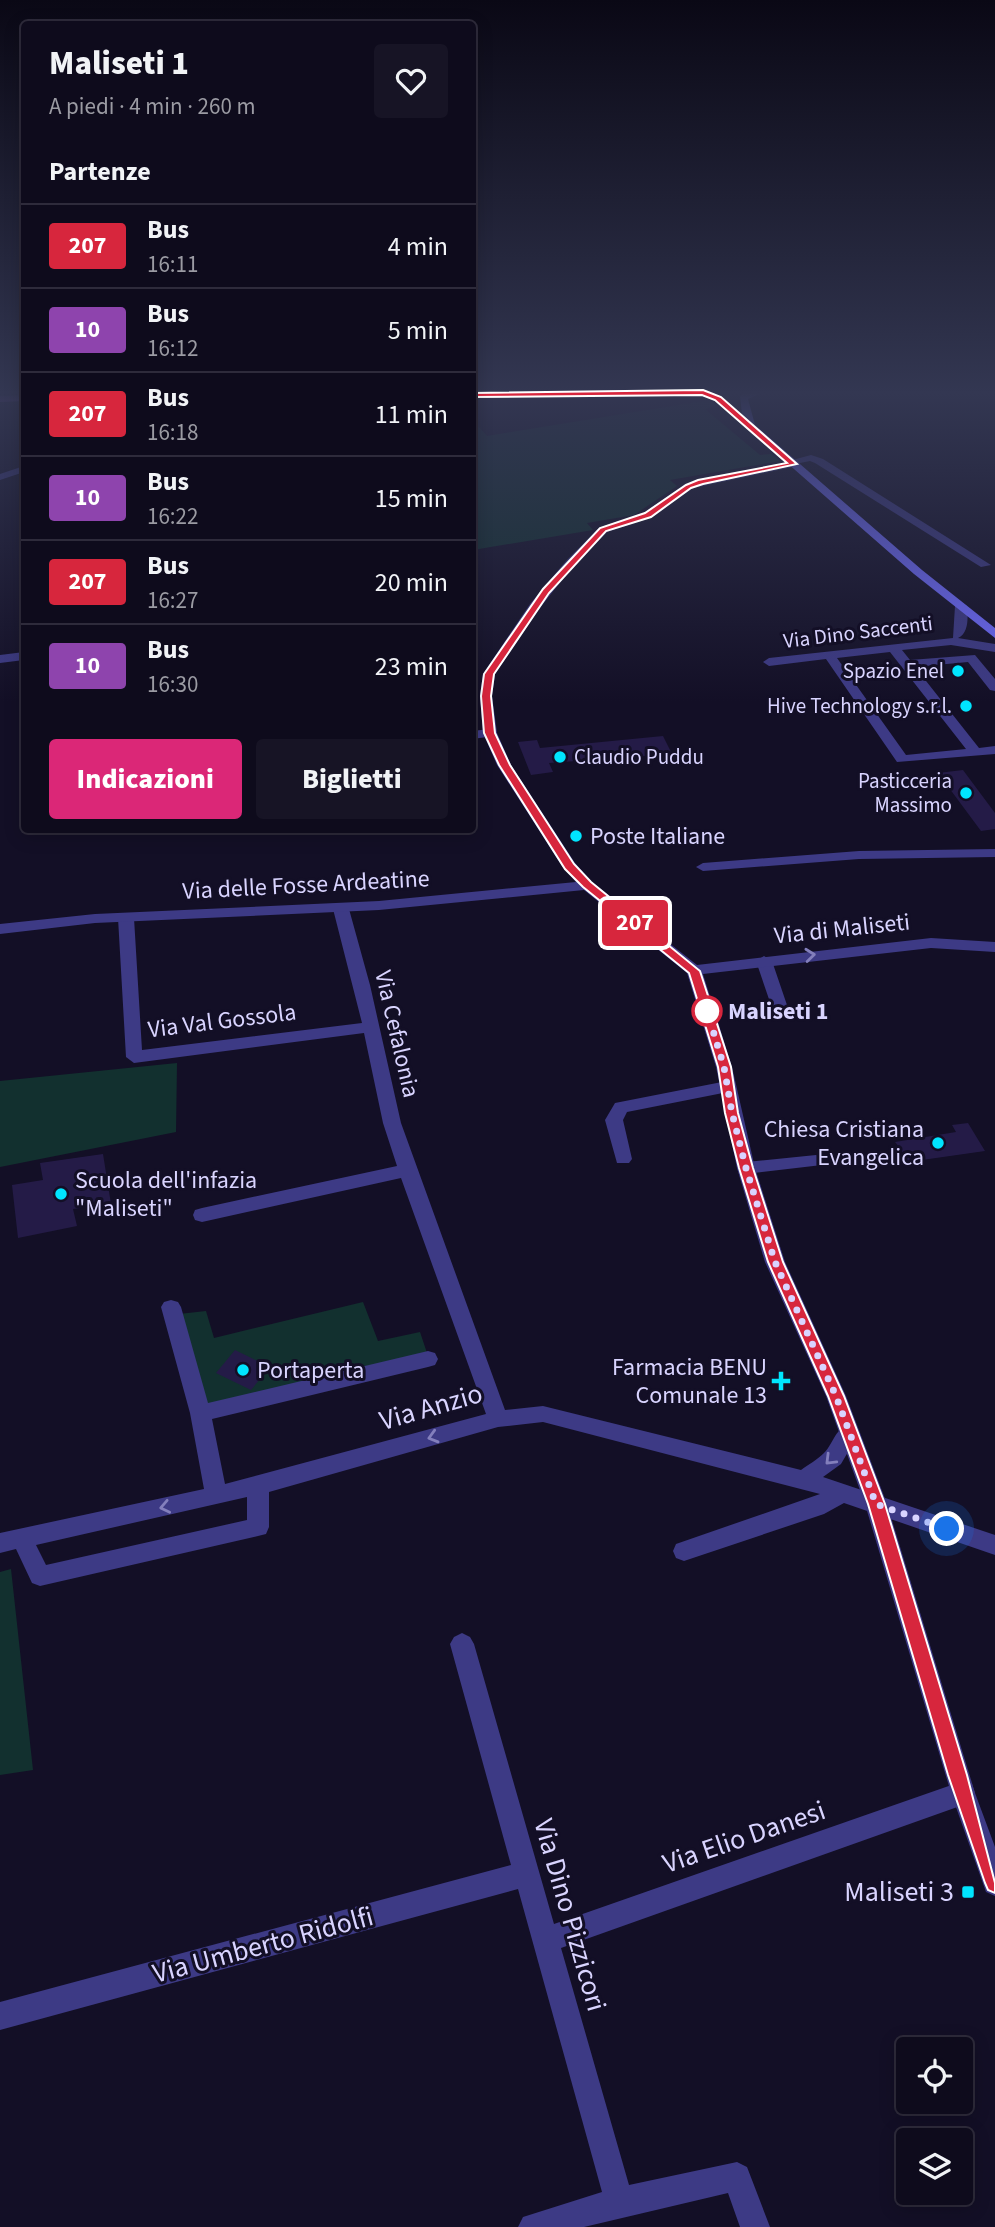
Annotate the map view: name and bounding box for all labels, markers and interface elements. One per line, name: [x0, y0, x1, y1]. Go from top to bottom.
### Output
text: Maliseti 1: [49, 40, 189, 87]
button: heart: [374, 44, 448, 118]
text: A piedi · 4 min · 260 m: [49, 90, 256, 123]
text: Partenze: [49, 153, 151, 190]
text: Bus: [147, 211, 189, 248]
text: 207: [68, 228, 107, 263]
text: 4 min: [388, 228, 448, 265]
text: 16:11: [147, 248, 198, 281]
text: Bus: [147, 295, 189, 332]
text: 10: [75, 312, 100, 347]
text: 5 min: [388, 312, 448, 349]
text: 16:12: [147, 332, 198, 365]
text: Bus: [147, 379, 189, 416]
text: 207: [68, 396, 107, 431]
text: 11 min: [375, 396, 448, 433]
text: 16:18: [147, 416, 198, 449]
text: Bus: [147, 463, 189, 500]
text: 10: [75, 480, 100, 515]
text: 15 min: [375, 480, 448, 517]
text: 16:22: [147, 500, 198, 533]
text: Bus: [147, 547, 189, 584]
text: 207: [68, 564, 107, 599]
text: 20 min: [375, 564, 448, 601]
text: 16:27: [147, 584, 198, 617]
street label: Via Dino Saccenti: [782, 608, 934, 656]
text: Bus: [147, 631, 189, 668]
text: 10: [75, 648, 100, 683]
text: 23 min: [375, 648, 448, 685]
place label: Spazio Enel: [843, 656, 944, 686]
marker: Spazio Enel: [950, 663, 966, 679]
text: 16:30: [147, 668, 198, 701]
place label: Hive Technology s.r.l.: [767, 691, 952, 721]
marker: Hive Technology s.r.l.: [958, 698, 974, 714]
button: Indicazioni: [49, 739, 242, 819]
button: Biglietti: [256, 739, 448, 819]
place label: Claudio Puddu: [574, 742, 704, 772]
marker: Claudio Puddu: [552, 749, 568, 765]
place label: Pasticceria Massimo: [858, 766, 952, 820]
marker: Pasticceria Massimo: [958, 785, 974, 801]
place label: Poste Italiane: [590, 819, 725, 854]
marker: Poste Italiane: [568, 828, 584, 844]
street label: Via delle Fosse Ardeatine: [182, 861, 430, 909]
line badge: 207: [595, 900, 675, 946]
street label: Via di Maliseti: [772, 904, 912, 954]
text: 207: [616, 905, 654, 940]
one-way arrow: [804, 948, 816, 963]
street label: Via Cefalonia: [365, 967, 429, 1101]
place label: Maliseti 1: [728, 994, 829, 1029]
street label: Via Val Gossola: [146, 995, 298, 1047]
marker: Maliseti 1: [692, 996, 722, 1026]
place label: Chiesa Cristiana Evangelica: [764, 1112, 924, 1175]
marker: Chiesa Cristiana Evangelica: [930, 1135, 946, 1151]
place label: Scuola dell'infazia "Maliseti": [75, 1163, 257, 1226]
marker: Scuola dell'infazia "Maliseti": [53, 1186, 69, 1202]
place label: Farmacia BENU Comunale 13: [612, 1350, 767, 1413]
place label: Portaperta: [257, 1353, 364, 1388]
marker: Portaperta: [235, 1362, 251, 1378]
street label: Via Anzio: [375, 1373, 487, 1441]
marker: Farmacia BENU Comunale 13: [773, 1373, 789, 1389]
one-way arrow: [427, 1429, 439, 1444]
one-way arrow: [826, 1452, 838, 1464]
one-way arrow: [159, 1498, 171, 1513]
your location: [929, 1511, 964, 1546]
street label: Via Elio Danesi: [657, 1790, 831, 1884]
street label: Via Dino Pizzicori: [523, 1814, 617, 2016]
place label: Maliseti 3: [844, 1872, 954, 1912]
marker: Maliseti 3: [960, 1884, 976, 1900]
street label: Via Umberto Ridolfi: [148, 1896, 378, 1994]
map controls: [896, 2037, 973, 2205]
button: locate: [896, 2037, 973, 2114]
button: layers: [896, 2128, 973, 2205]

